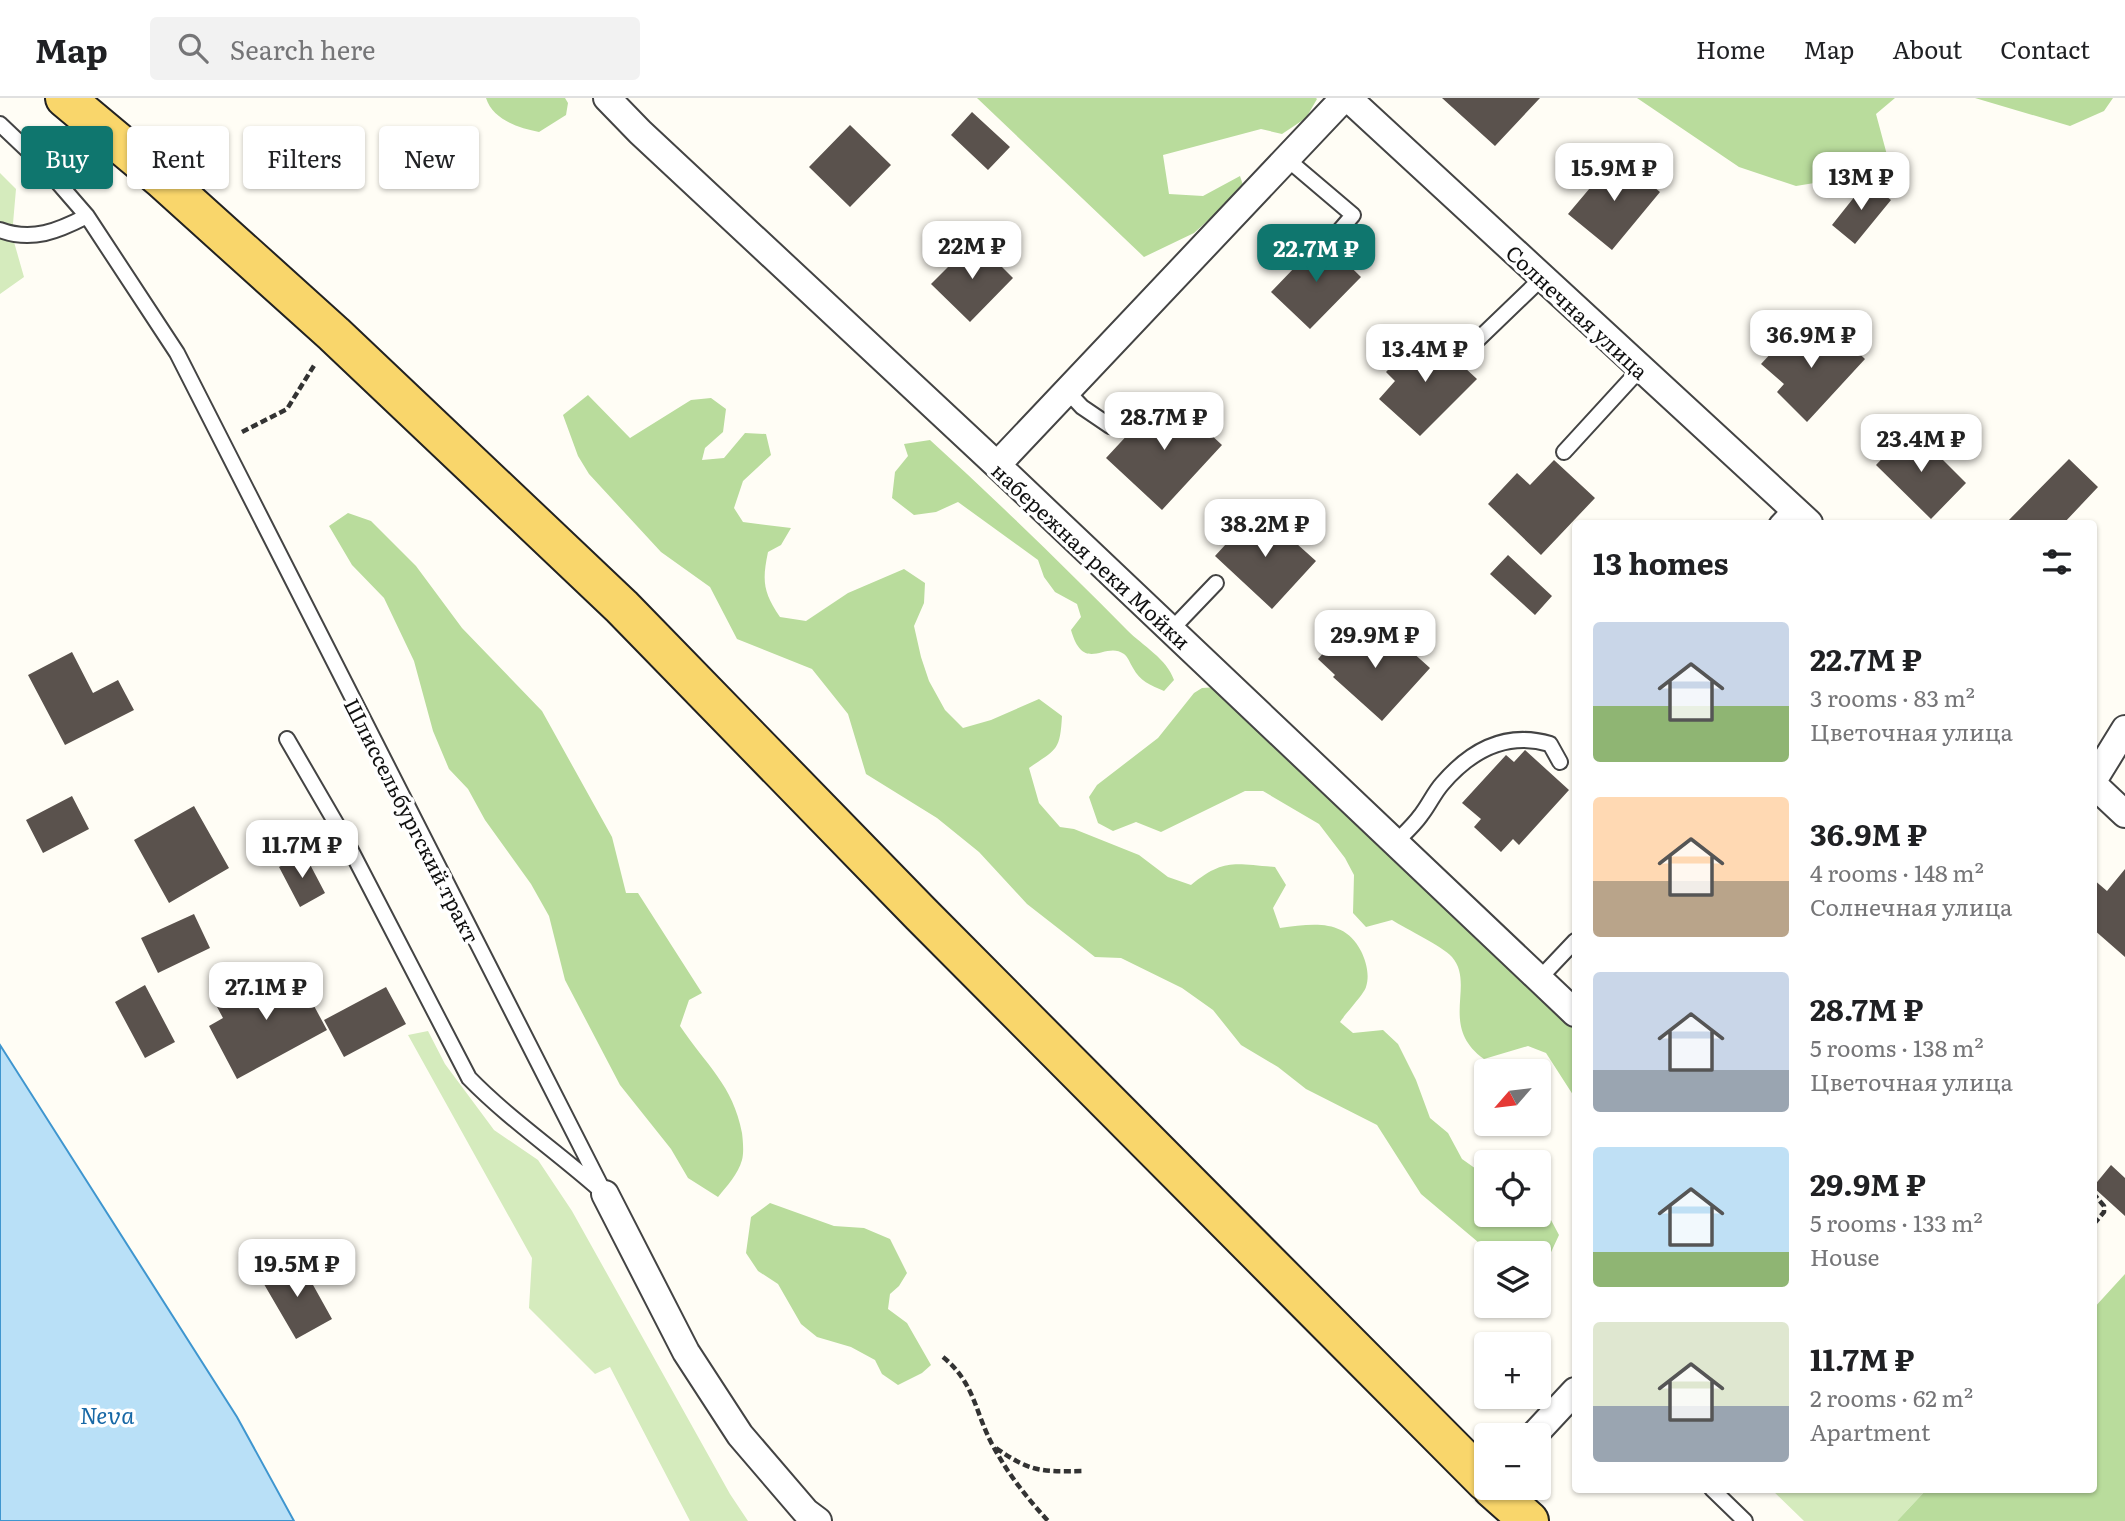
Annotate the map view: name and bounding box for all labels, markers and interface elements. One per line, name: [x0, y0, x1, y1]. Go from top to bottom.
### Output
search box: [150, 17, 640, 80]
text: Map: [35, 24, 108, 73]
icon: search: [174, 29, 212, 67]
text: Search here: [230, 29, 376, 68]
text: Home: [1696, 31, 1765, 66]
text: Map: [1803, 31, 1854, 66]
text: About: [1892, 31, 1962, 66]
text: Contact: [2000, 31, 2090, 66]
chip: Buy: [21, 126, 113, 189]
chip: Rent: [127, 126, 229, 189]
chip: Filters: [243, 126, 365, 189]
chip: New: [379, 126, 479, 189]
pin: 15.9M ₽: [1549, 144, 1679, 203]
text: 15.9M ₽: [1571, 149, 1657, 183]
pin: 13M ₽: [1812, 152, 1910, 212]
text: 13M ₽: [1828, 158, 1894, 192]
pin: 22M ₽: [923, 222, 1021, 281]
pin: 22.7M ₽: [1251, 225, 1381, 284]
text: 22M ₽: [938, 227, 1006, 261]
text: 22.7M ₽: [1273, 230, 1359, 264]
street label: Солнечная улица: [1500, 237, 1657, 386]
pin: 36.9M ₽: [1746, 310, 1876, 370]
text: 36.9M ₽: [1766, 316, 1856, 350]
pin: 13.4M ₽: [1360, 324, 1490, 384]
text: 13.4M ₽: [1382, 330, 1468, 364]
pin: 28.7M ₽: [1099, 392, 1229, 452]
text: 28.7M ₽: [1121, 398, 1207, 432]
pin: 23.4M ₽: [1856, 414, 1986, 474]
text: 23.4M ₽: [1877, 420, 1965, 454]
street label: набережная реки Мойки: [986, 454, 1198, 656]
pin: 38.2M ₽: [1200, 500, 1330, 559]
text: 38.2M ₽: [1221, 505, 1309, 539]
text: 13 homes: [1593, 540, 1729, 584]
icon: filters: [2038, 543, 2076, 581]
pin: 29.9M ₽: [1310, 610, 1440, 670]
text: 29.9M ₽: [1331, 616, 1419, 650]
text: 22.7M ₽: [1810, 636, 1922, 680]
icon: home: [1649, 650, 1733, 734]
text: 3 rooms · 83 m²: [1810, 680, 1975, 714]
street label: Шлиссельбургский тракт: [338, 692, 488, 948]
text: Цветочная улица: [1810, 714, 2013, 748]
text: 36.9M ₽: [1810, 811, 1927, 855]
pin: 11.7M ₽: [237, 820, 367, 880]
icon: home: [1649, 825, 1733, 909]
text: 11.7M ₽: [262, 826, 342, 860]
text: 4 rooms · 148 m²: [1810, 855, 1984, 889]
text: Солнечная улица: [1810, 889, 2012, 923]
pin: 27.1M ₽: [201, 962, 331, 1022]
text: 27.1M ₽: [225, 968, 307, 1002]
text: 28.7M ₽: [1810, 986, 1923, 1030]
icon: home: [1649, 1000, 1733, 1084]
text: 5 rooms · 138 m²: [1810, 1030, 1984, 1064]
north arrow: [1474, 1059, 1550, 1136]
map controls: [1474, 1059, 1551, 1500]
text: Цветочная улица: [1810, 1064, 2013, 1098]
button: locate: [1474, 1150, 1551, 1227]
text: 29.9M ₽: [1810, 1161, 1926, 1205]
icon: home: [1649, 1175, 1733, 1259]
text: 5 rooms · 133 m²: [1810, 1205, 1983, 1239]
text: House: [1810, 1239, 1879, 1273]
pin: 19.5M ₽: [232, 1240, 362, 1299]
button: layers: [1474, 1241, 1551, 1318]
text: 19.5M ₽: [254, 1245, 340, 1279]
button: +: [1474, 1332, 1551, 1409]
text: 11.7M ₽: [1810, 1336, 1914, 1380]
icon: home: [1649, 1350, 1733, 1434]
text: 2 rooms · 62 m²: [1810, 1380, 1973, 1414]
water label: Neva: [80, 1397, 134, 1431]
text: Apartment: [1810, 1414, 1930, 1448]
button: −: [1474, 1423, 1551, 1500]

